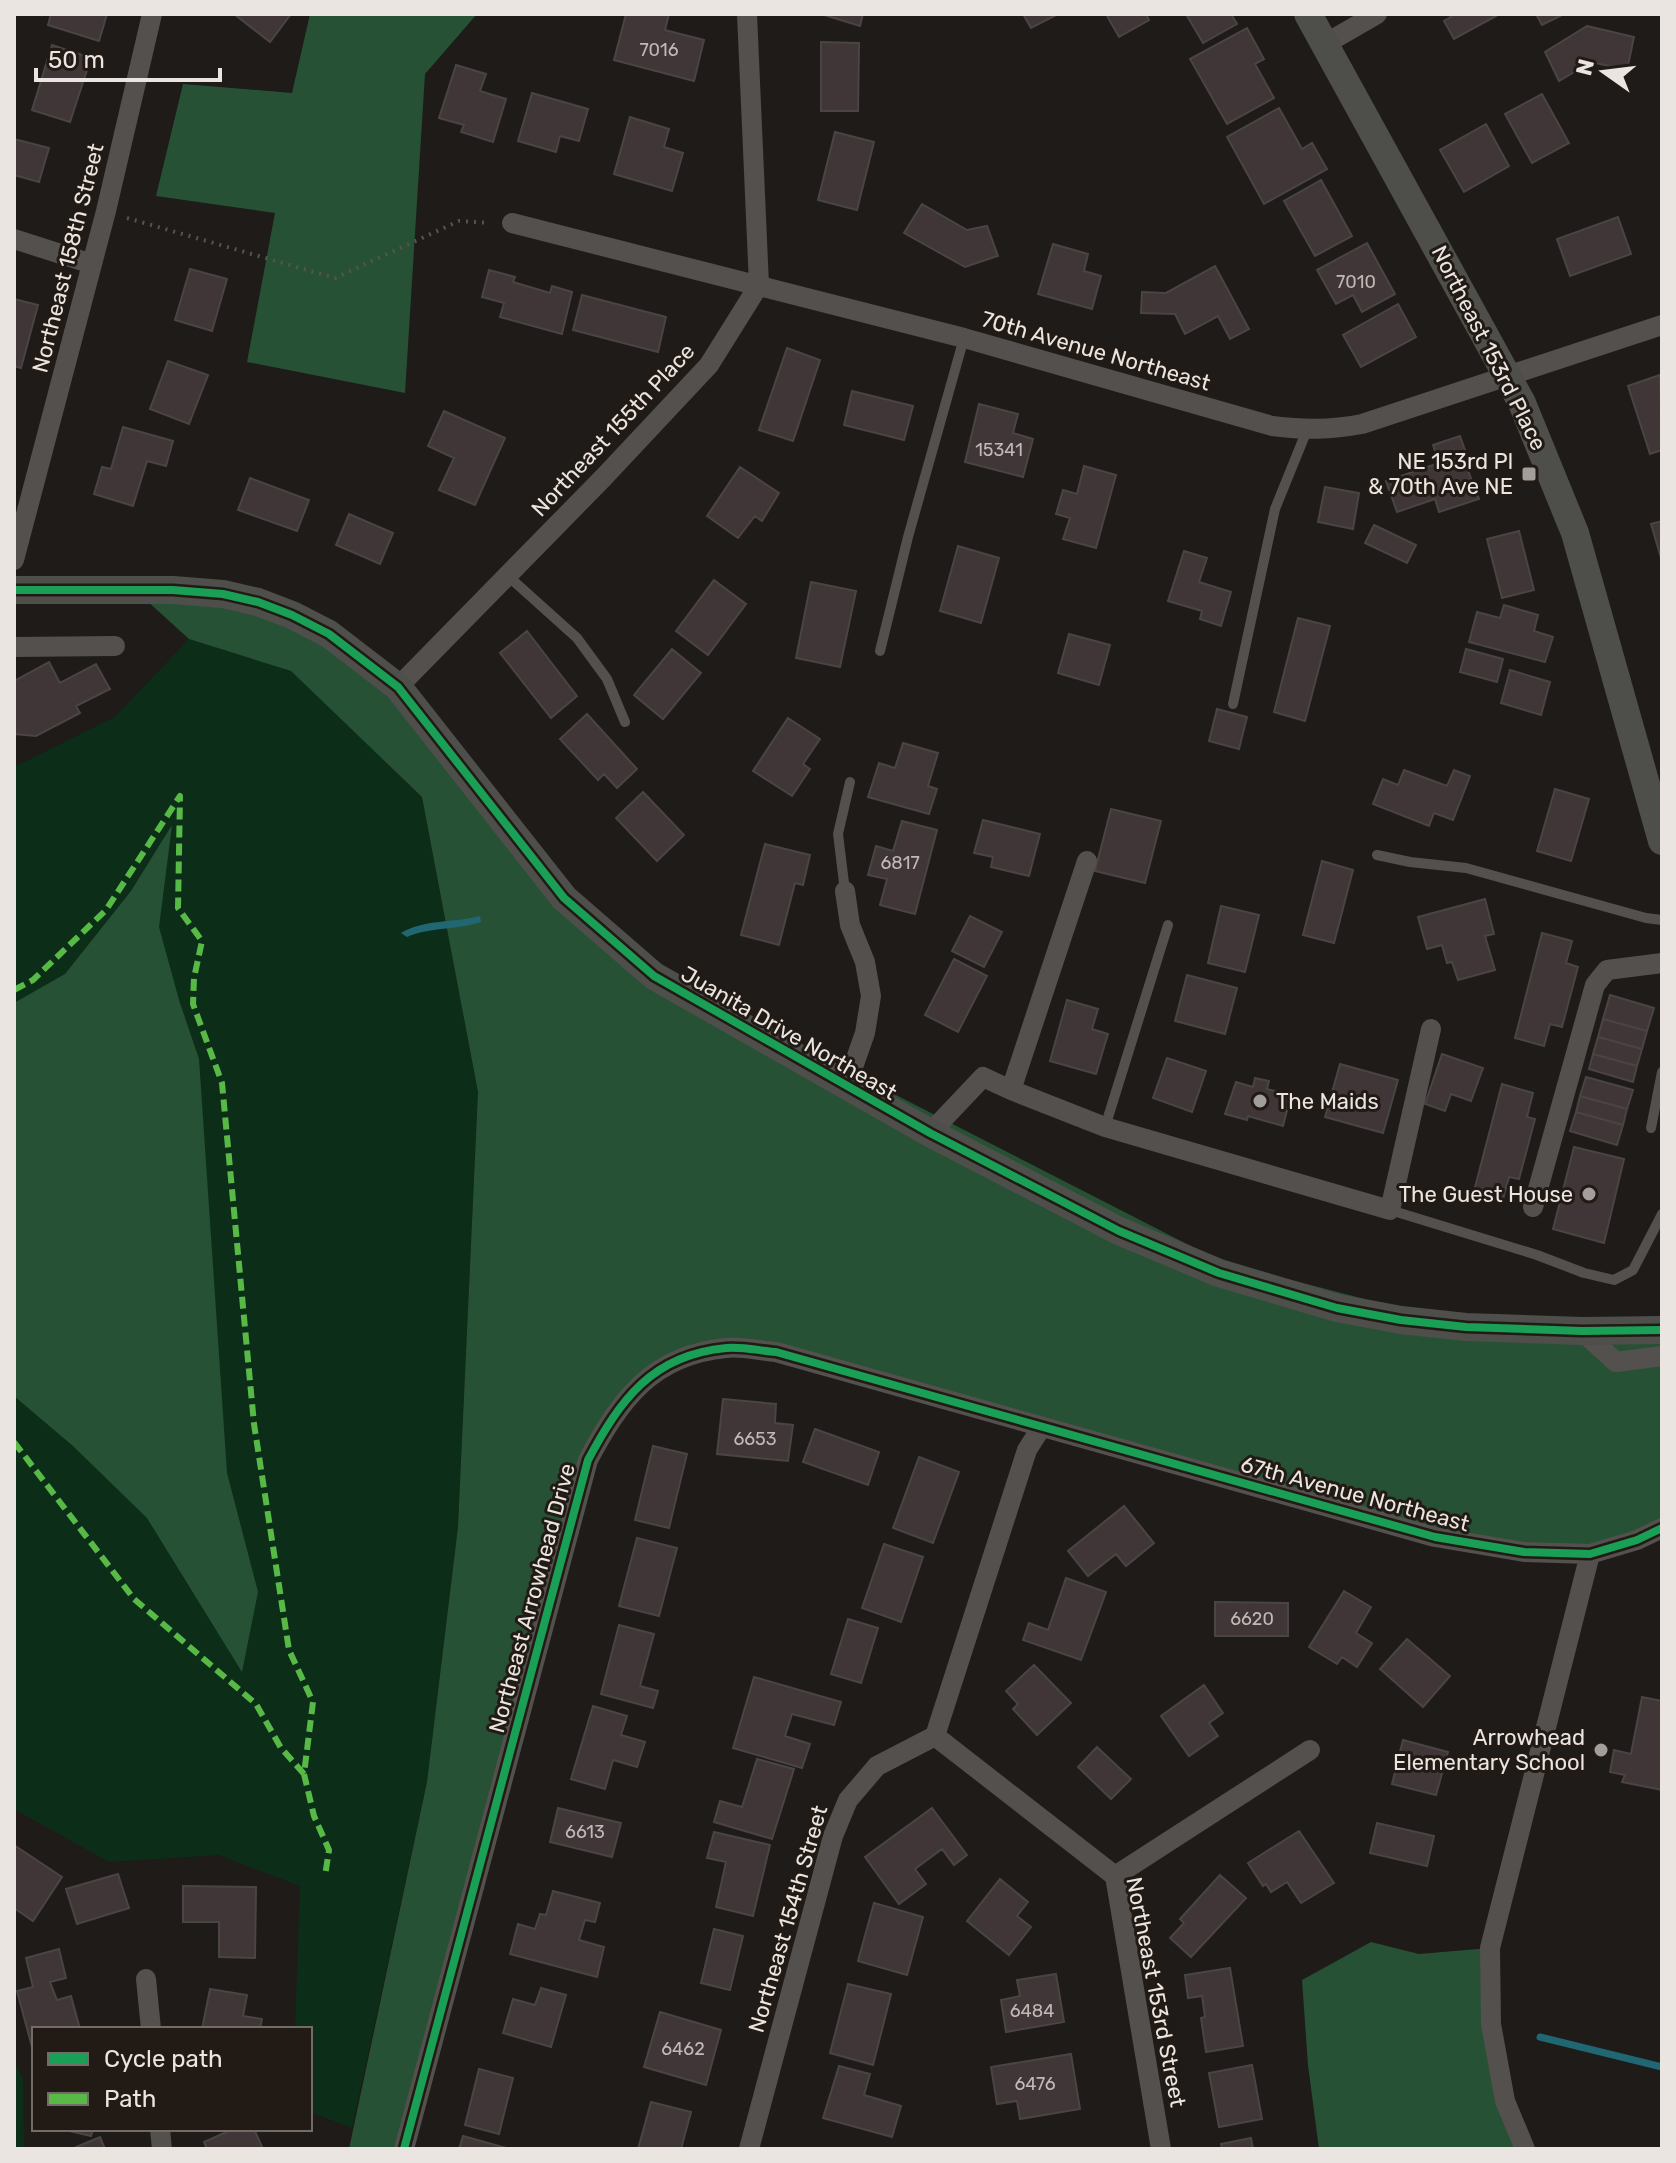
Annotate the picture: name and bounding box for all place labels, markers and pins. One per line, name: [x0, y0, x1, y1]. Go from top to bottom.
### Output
place label: NE 153rd Pl & 70th Ave NE: [1368, 448, 1513, 500]
marker: NE 153rd Pl & 70th Ave NE: [1520, 465, 1538, 483]
place label: The Maids: [1276, 1088, 1379, 1115]
marker: The Maids: [1251, 1092, 1269, 1110]
place label: The Guest House: [1399, 1181, 1573, 1208]
marker: The Guest House: [1580, 1185, 1598, 1203]
place label: Arrowhead Elementary School: [1393, 1724, 1585, 1776]
marker: Arrowhead Elementary School: [1592, 1741, 1610, 1759]

